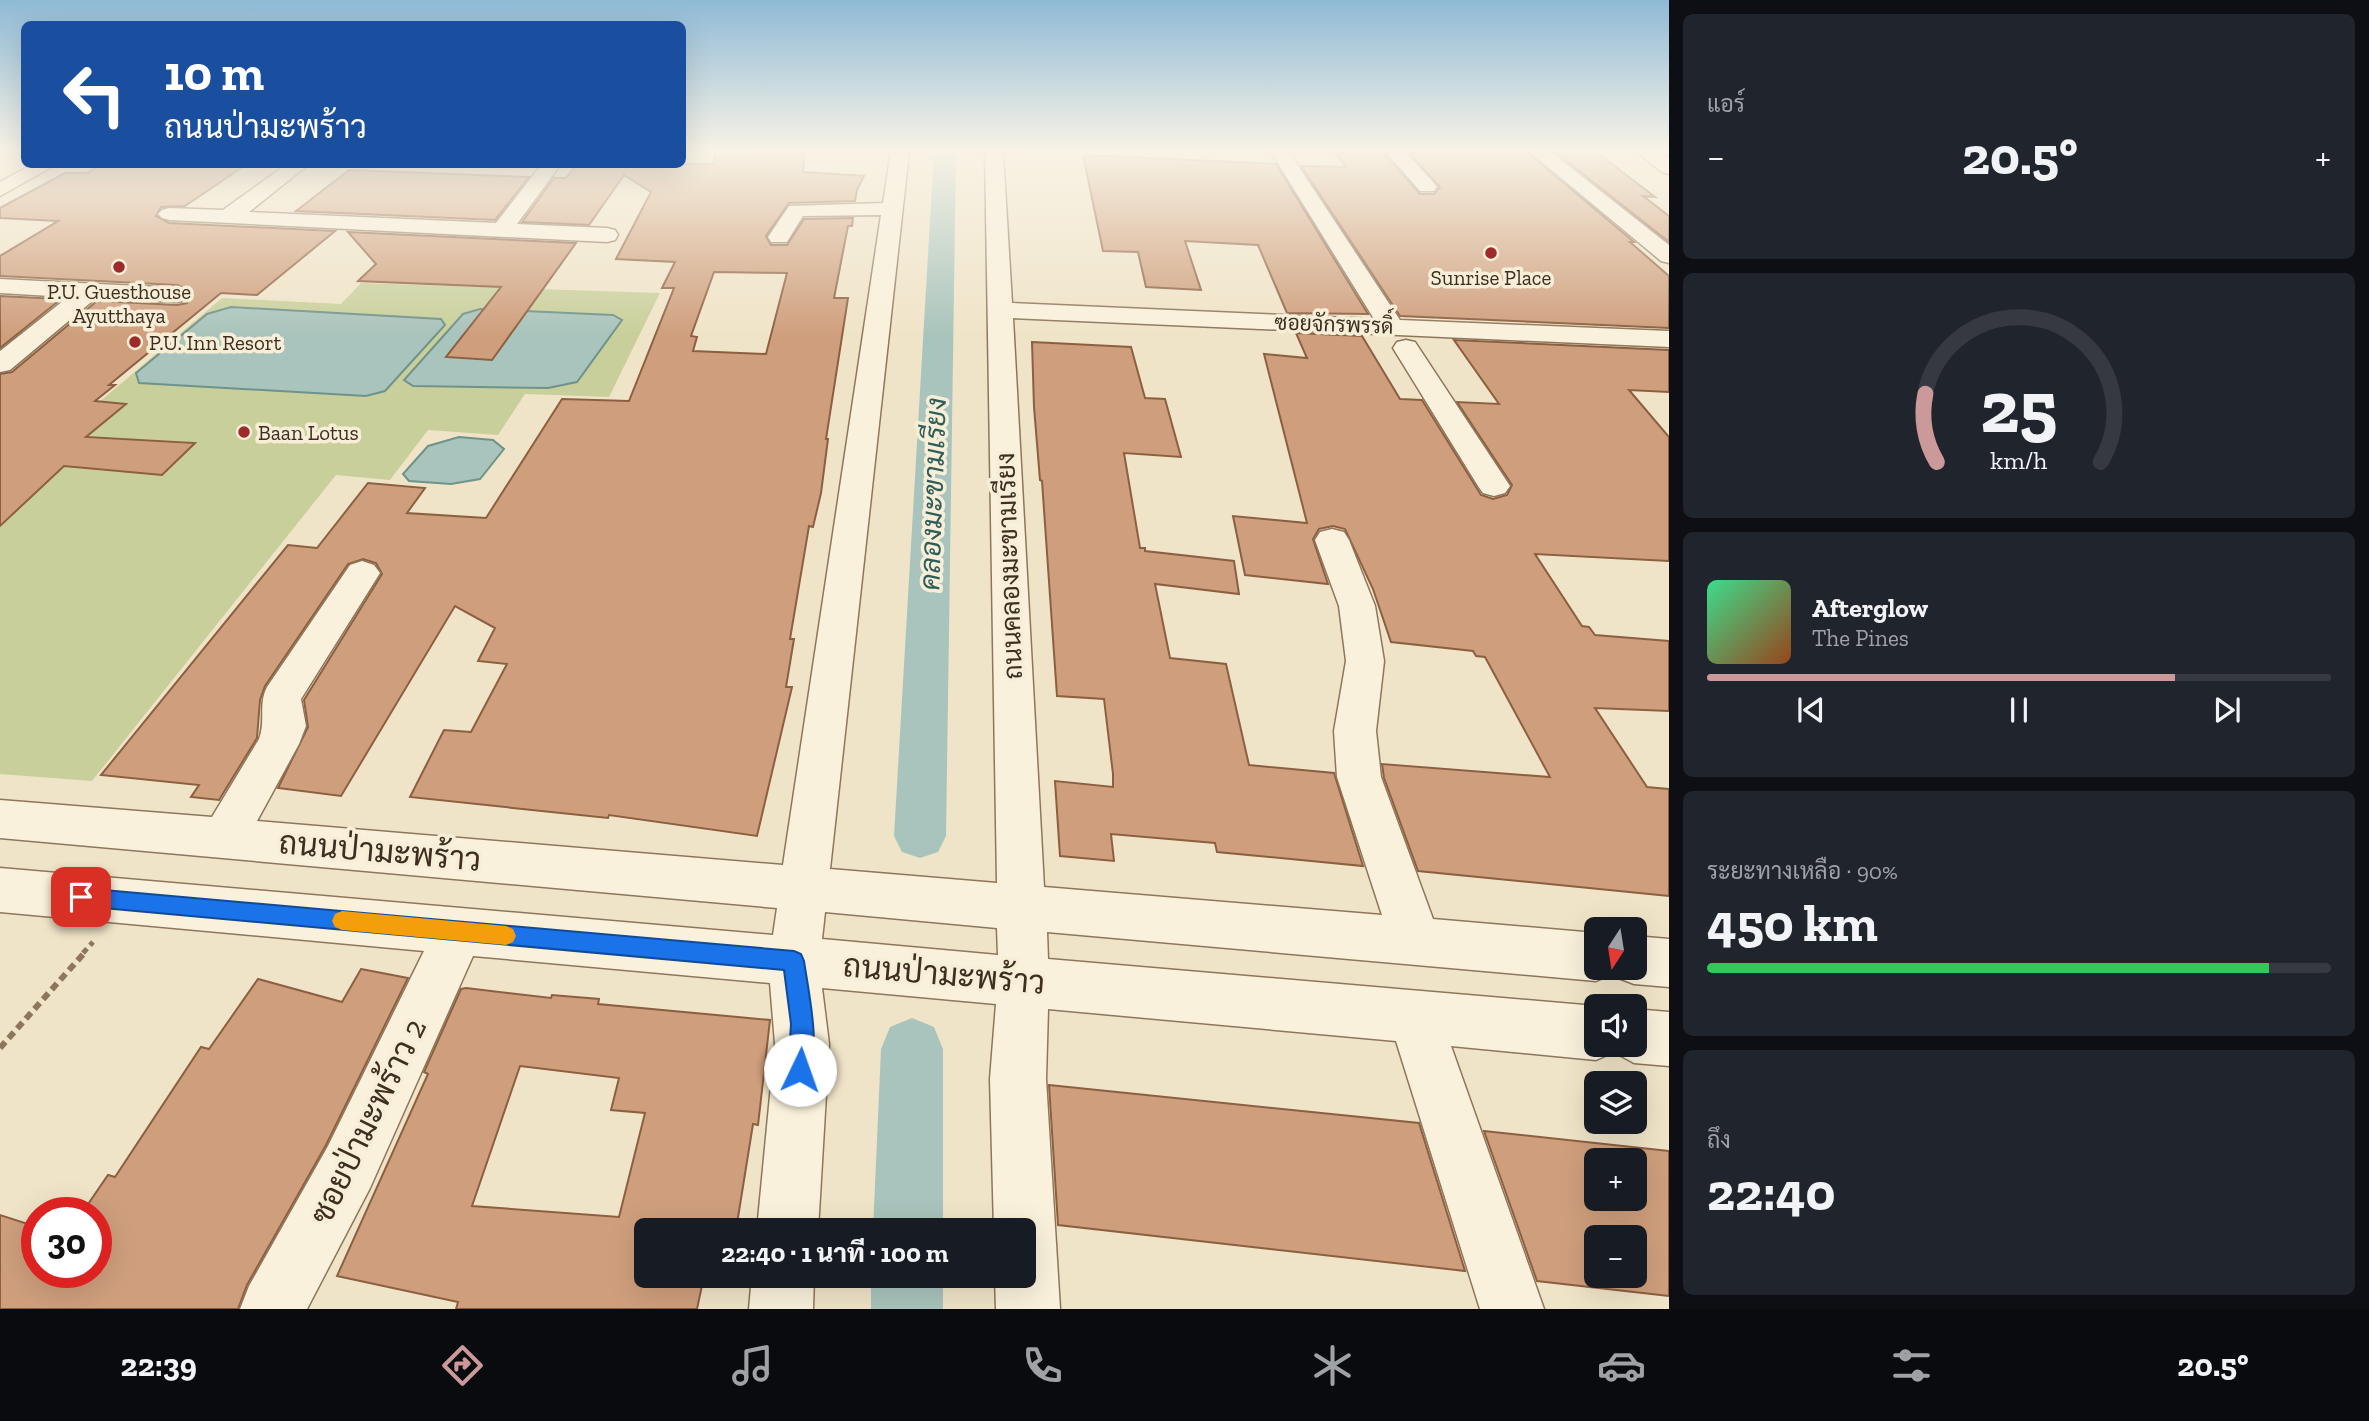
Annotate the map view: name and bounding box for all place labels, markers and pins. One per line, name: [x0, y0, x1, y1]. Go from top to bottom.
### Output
marker: Sunrise Place: [1483, 245, 1499, 261]
marker: P.U. Guesthouse Ayutthaya: [111, 259, 127, 275]
place label: Sunrise Place: [1431, 265, 1552, 290]
place label: P.U. Guesthouse Ayutthaya: [47, 279, 191, 328]
place label: P.U. Inn Resort: [149, 330, 282, 355]
marker: P.U. Inn Resort: [127, 334, 143, 350]
place label: Baan Lotus: [258, 420, 359, 445]
marker: Baan Lotus: [236, 424, 252, 440]
pin: [51, 867, 111, 927]

